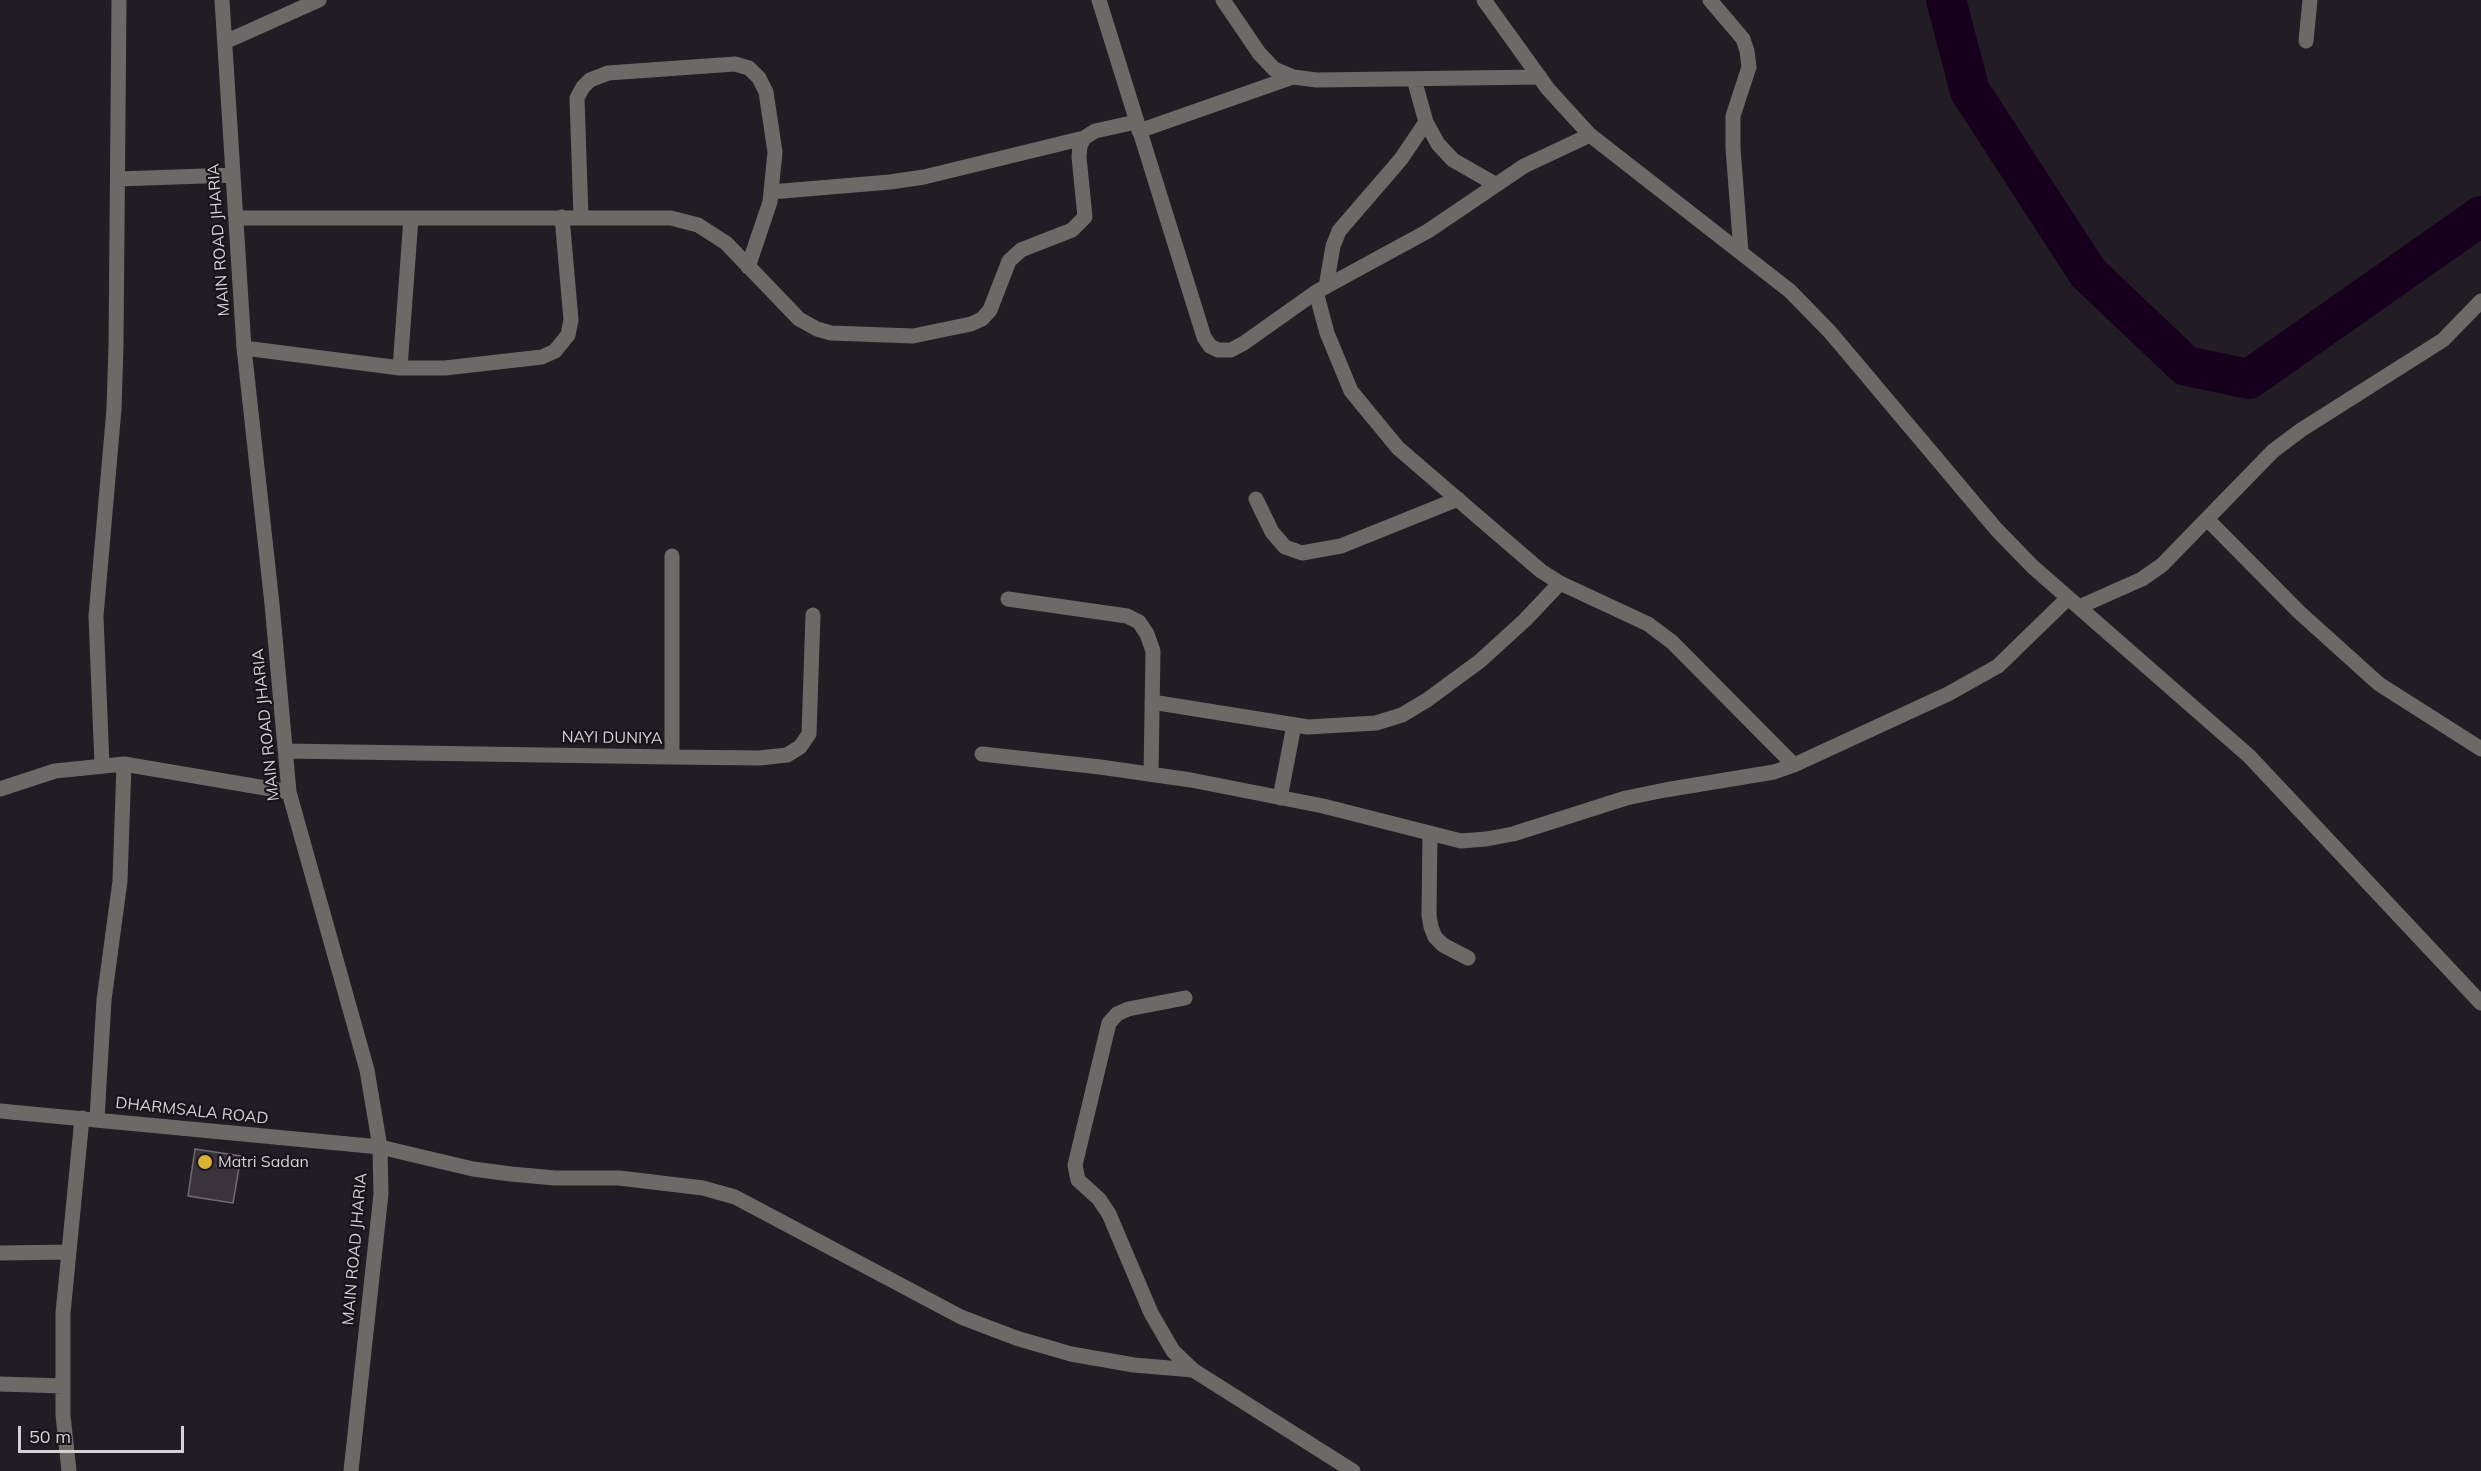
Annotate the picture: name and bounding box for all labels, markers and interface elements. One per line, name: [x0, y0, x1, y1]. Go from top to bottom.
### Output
street label: MAIN ROAD JHARIA: [204, 163, 234, 317]
street label: MAIN ROAD JHARIA: [248, 648, 284, 802]
street label: NAYI DUNIYA: [561, 728, 663, 748]
street label: DHARMSALA ROAD: [115, 1093, 269, 1129]
place label: Matri Sadan: [218, 1152, 309, 1172]
marker: Matri Sadan: [196, 1153, 214, 1171]
street label: MAIN ROAD JHARIA: [339, 1172, 371, 1326]
scale bar: [21, 1414, 188, 1452]
text: 50 m: [29, 1425, 71, 1448]

